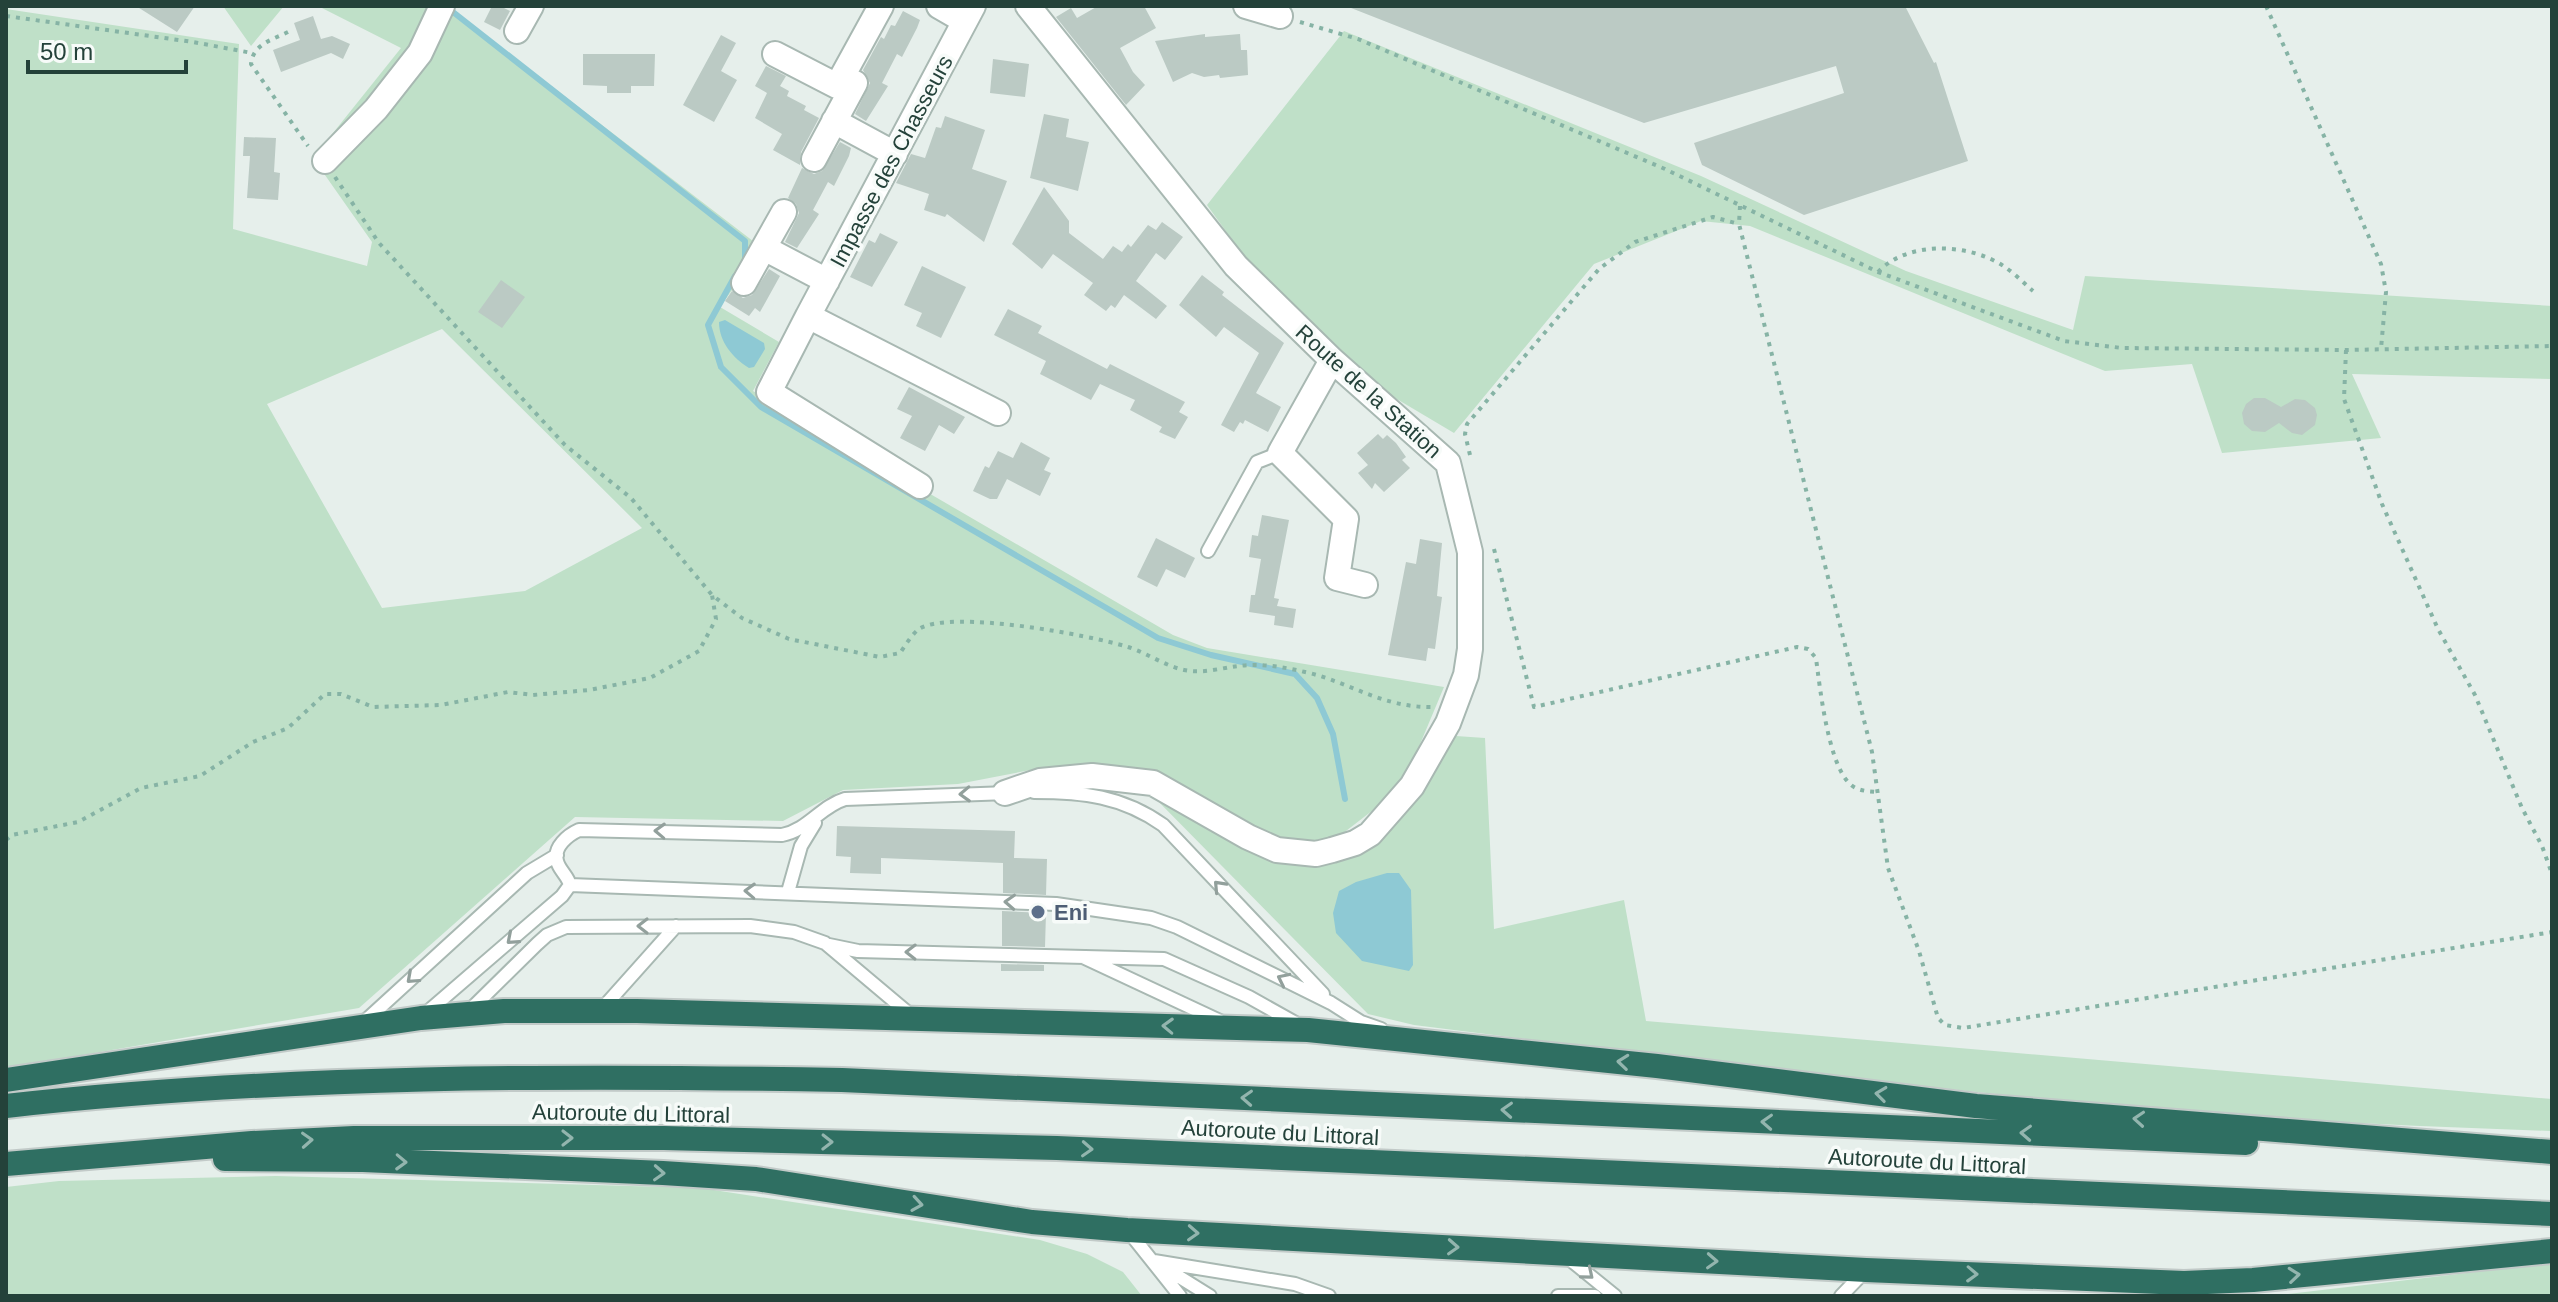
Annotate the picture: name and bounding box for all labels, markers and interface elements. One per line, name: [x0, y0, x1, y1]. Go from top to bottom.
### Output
scale bar: [28, 24, 186, 74]
text: 50 m: [40, 38, 93, 65]
street label: Impasse des Chasseurs: [825, 51, 958, 271]
street label: Route de la Station: [1291, 319, 1447, 463]
one-way arrow: [958, 785, 971, 802]
one-way arrow: [653, 823, 666, 840]
one-way arrow: [1214, 880, 1228, 895]
one-way arrow: [743, 882, 756, 899]
one-way arrow: [1003, 894, 1016, 911]
place label: Eni: [1054, 900, 1088, 925]
marker: Eni: [1029, 903, 1047, 921]
one-way arrow: [636, 917, 649, 935]
one-way arrow: [507, 929, 521, 944]
one-way arrow: [904, 943, 917, 961]
one-way arrow: [407, 968, 422, 982]
one-way arrow: [1277, 973, 1291, 989]
one-way arrow: [1161, 1018, 1174, 1035]
one-way arrow: [1616, 1054, 1629, 1071]
one-way arrow: [1874, 1086, 1887, 1103]
one-way arrow: [1240, 1090, 1253, 1107]
street label: Autoroute du Littoral: [532, 1099, 730, 1128]
one-way arrow: [1500, 1102, 1513, 1119]
one-way arrow: [2132, 1111, 2145, 1128]
one-way arrow: [1760, 1113, 1773, 1130]
street label: Autoroute du Littoral: [1180, 1115, 1380, 1150]
one-way arrow: [2019, 1125, 2032, 1142]
one-way arrow: [561, 1129, 574, 1147]
one-way arrow: [301, 1132, 314, 1149]
one-way arrow: [821, 1133, 834, 1151]
one-way arrow: [1081, 1141, 1094, 1158]
street label: Autoroute du Littoral: [1827, 1144, 2027, 1179]
one-way arrow: [395, 1153, 408, 1170]
one-way arrow: [653, 1164, 666, 1181]
one-way arrow: [910, 1194, 924, 1211]
one-way arrow: [1187, 1225, 1200, 1242]
one-way arrow: [1447, 1238, 1460, 1255]
one-way arrow: [1706, 1252, 1719, 1269]
one-way arrow: [1579, 1264, 1593, 1279]
one-way arrow: [1966, 1266, 1979, 1283]
one-way arrow: [2288, 1267, 2301, 1284]

